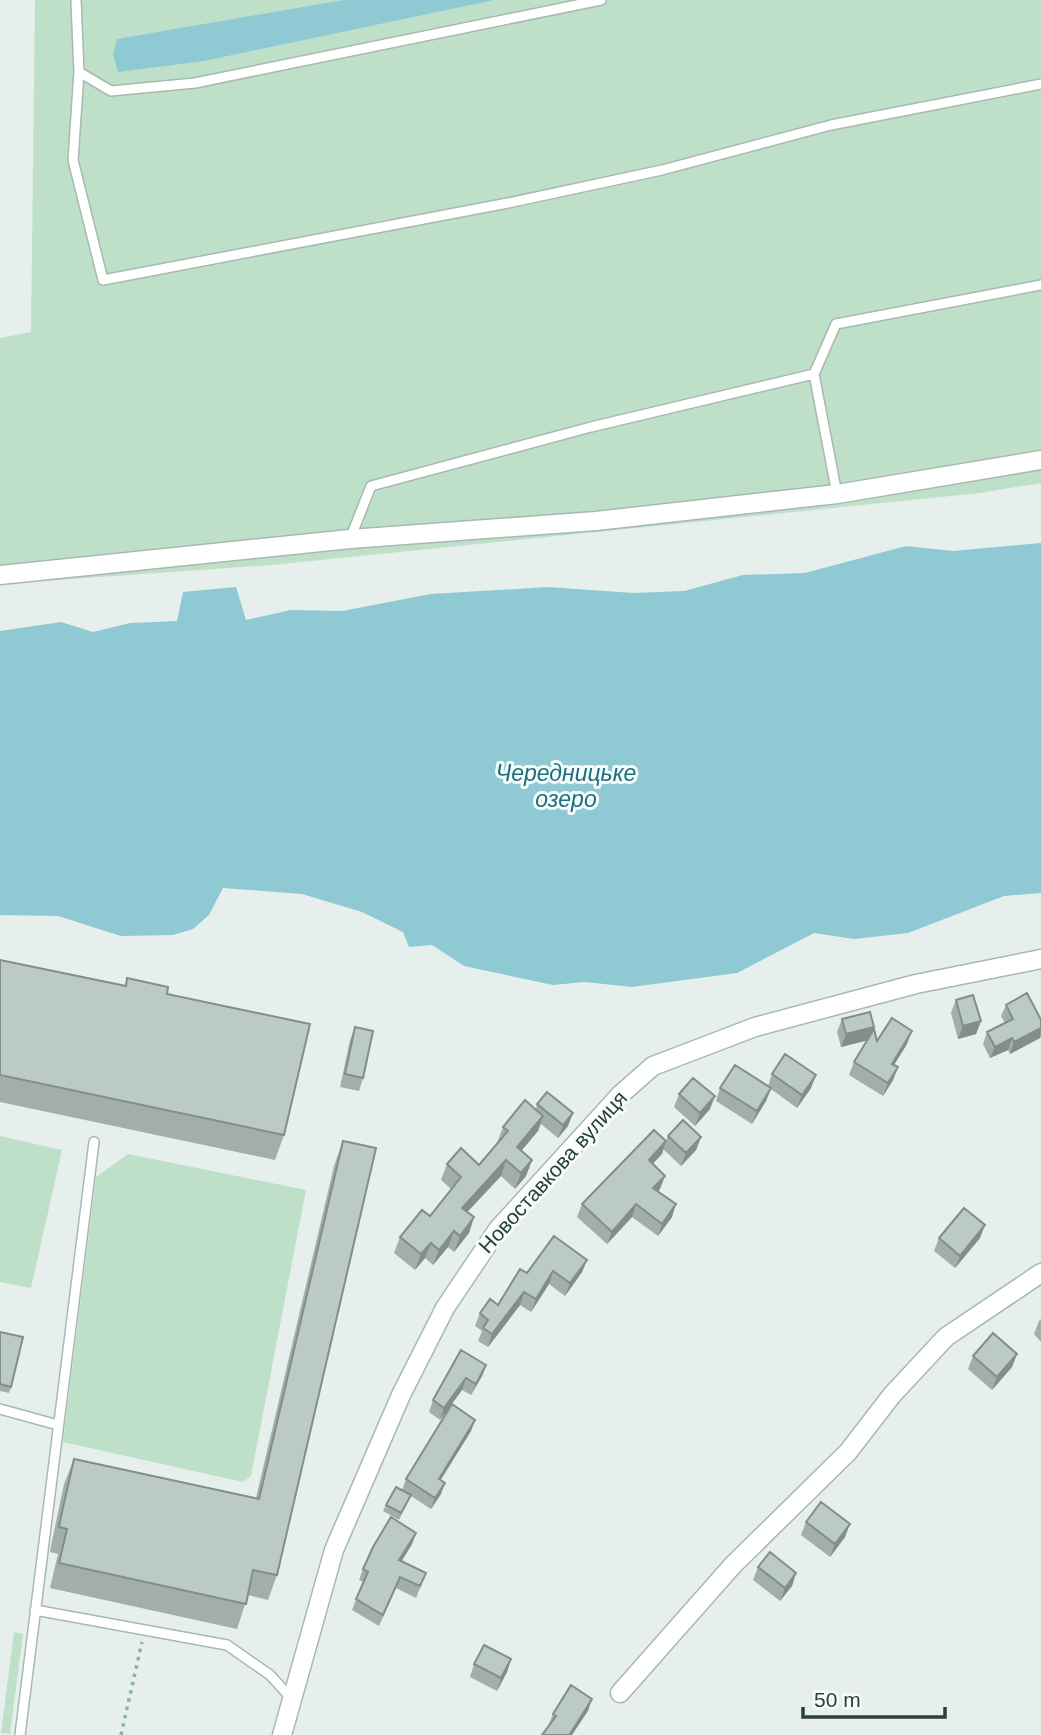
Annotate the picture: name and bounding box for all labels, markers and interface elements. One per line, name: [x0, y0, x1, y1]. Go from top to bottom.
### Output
water label: Чередницьке озеро: [496, 760, 636, 812]
street label: Новоставкова вулиця: [474, 1086, 631, 1257]
scale bar: [803, 1676, 945, 1720]
text: 50 m: [814, 1688, 861, 1711]

